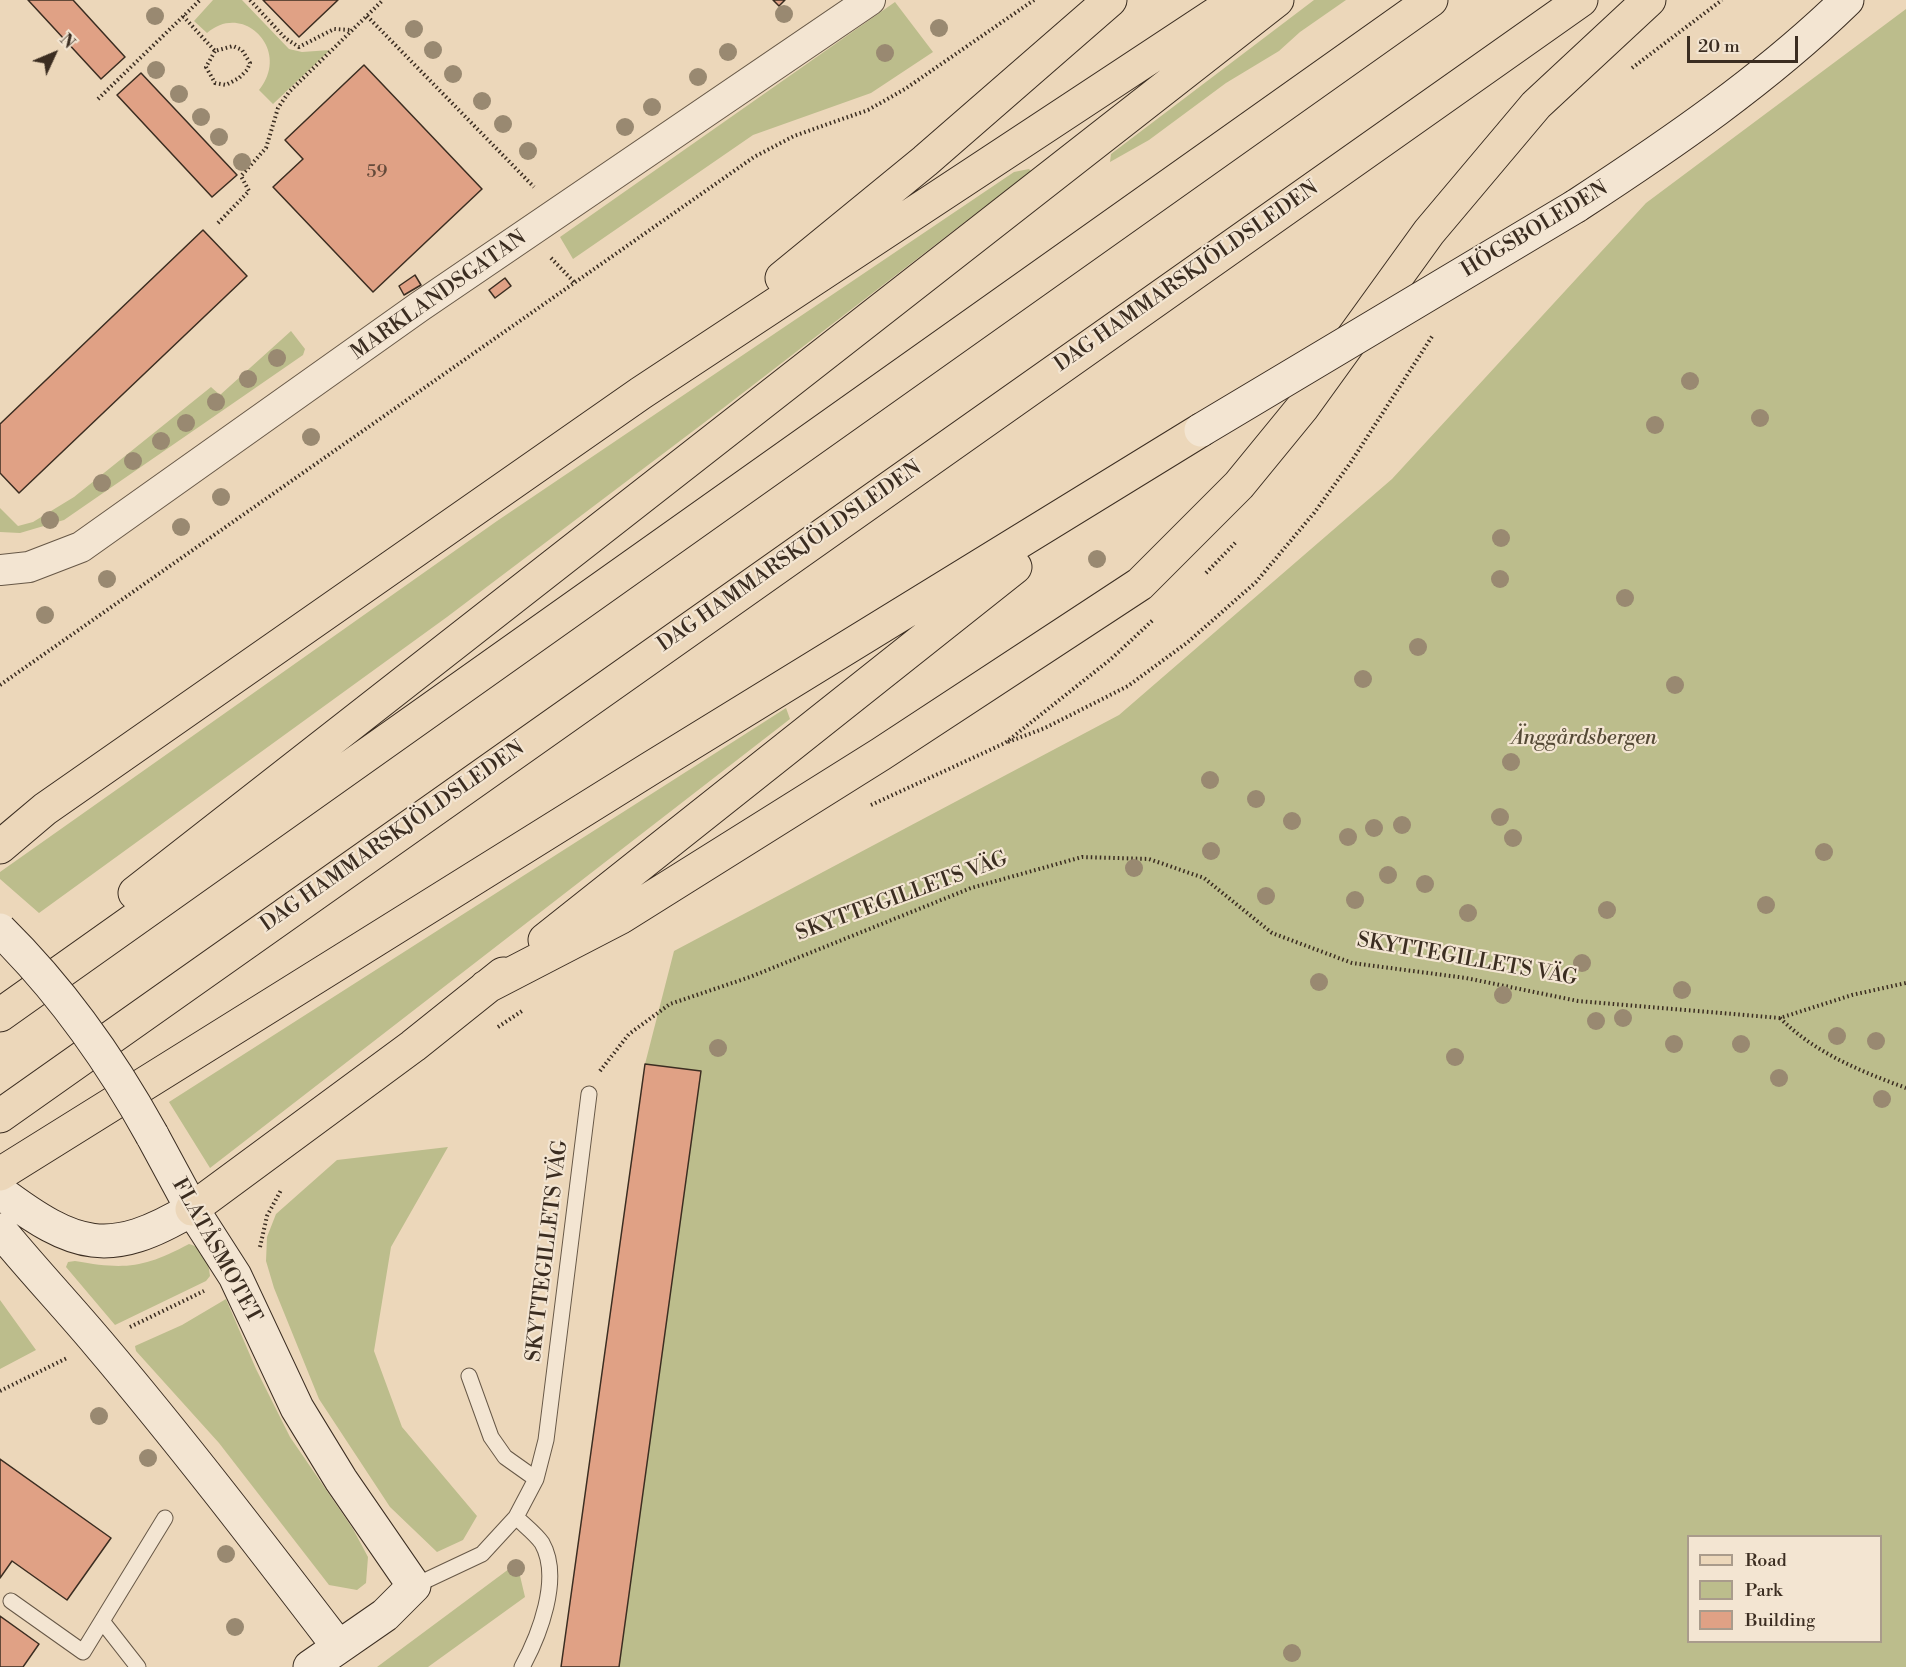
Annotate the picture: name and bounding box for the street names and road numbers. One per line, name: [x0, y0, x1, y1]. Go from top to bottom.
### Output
street label: DAG HAMMARSKJÖLDSLEDEN: [1050, 176, 1324, 378]
street label: HÖGSBOLEDEN: [1457, 176, 1613, 284]
street label: MARKLANDSGATAN: [346, 226, 532, 366]
street label: DAG HAMMARSKJÖLDSLEDEN: [653, 456, 927, 658]
street label: DAG HAMMARSKJÖLDSLEDEN: [256, 736, 530, 938]
street label: SKYTTEGILLETS VÄG: [793, 847, 1011, 947]
street label: SKYTTEGILLETS VÄG: [1355, 928, 1579, 992]
street label: SKYTTEGILLETS VÄG: [522, 1139, 574, 1363]
street label: FLATÅSMOTET: [166, 1174, 266, 1328]

